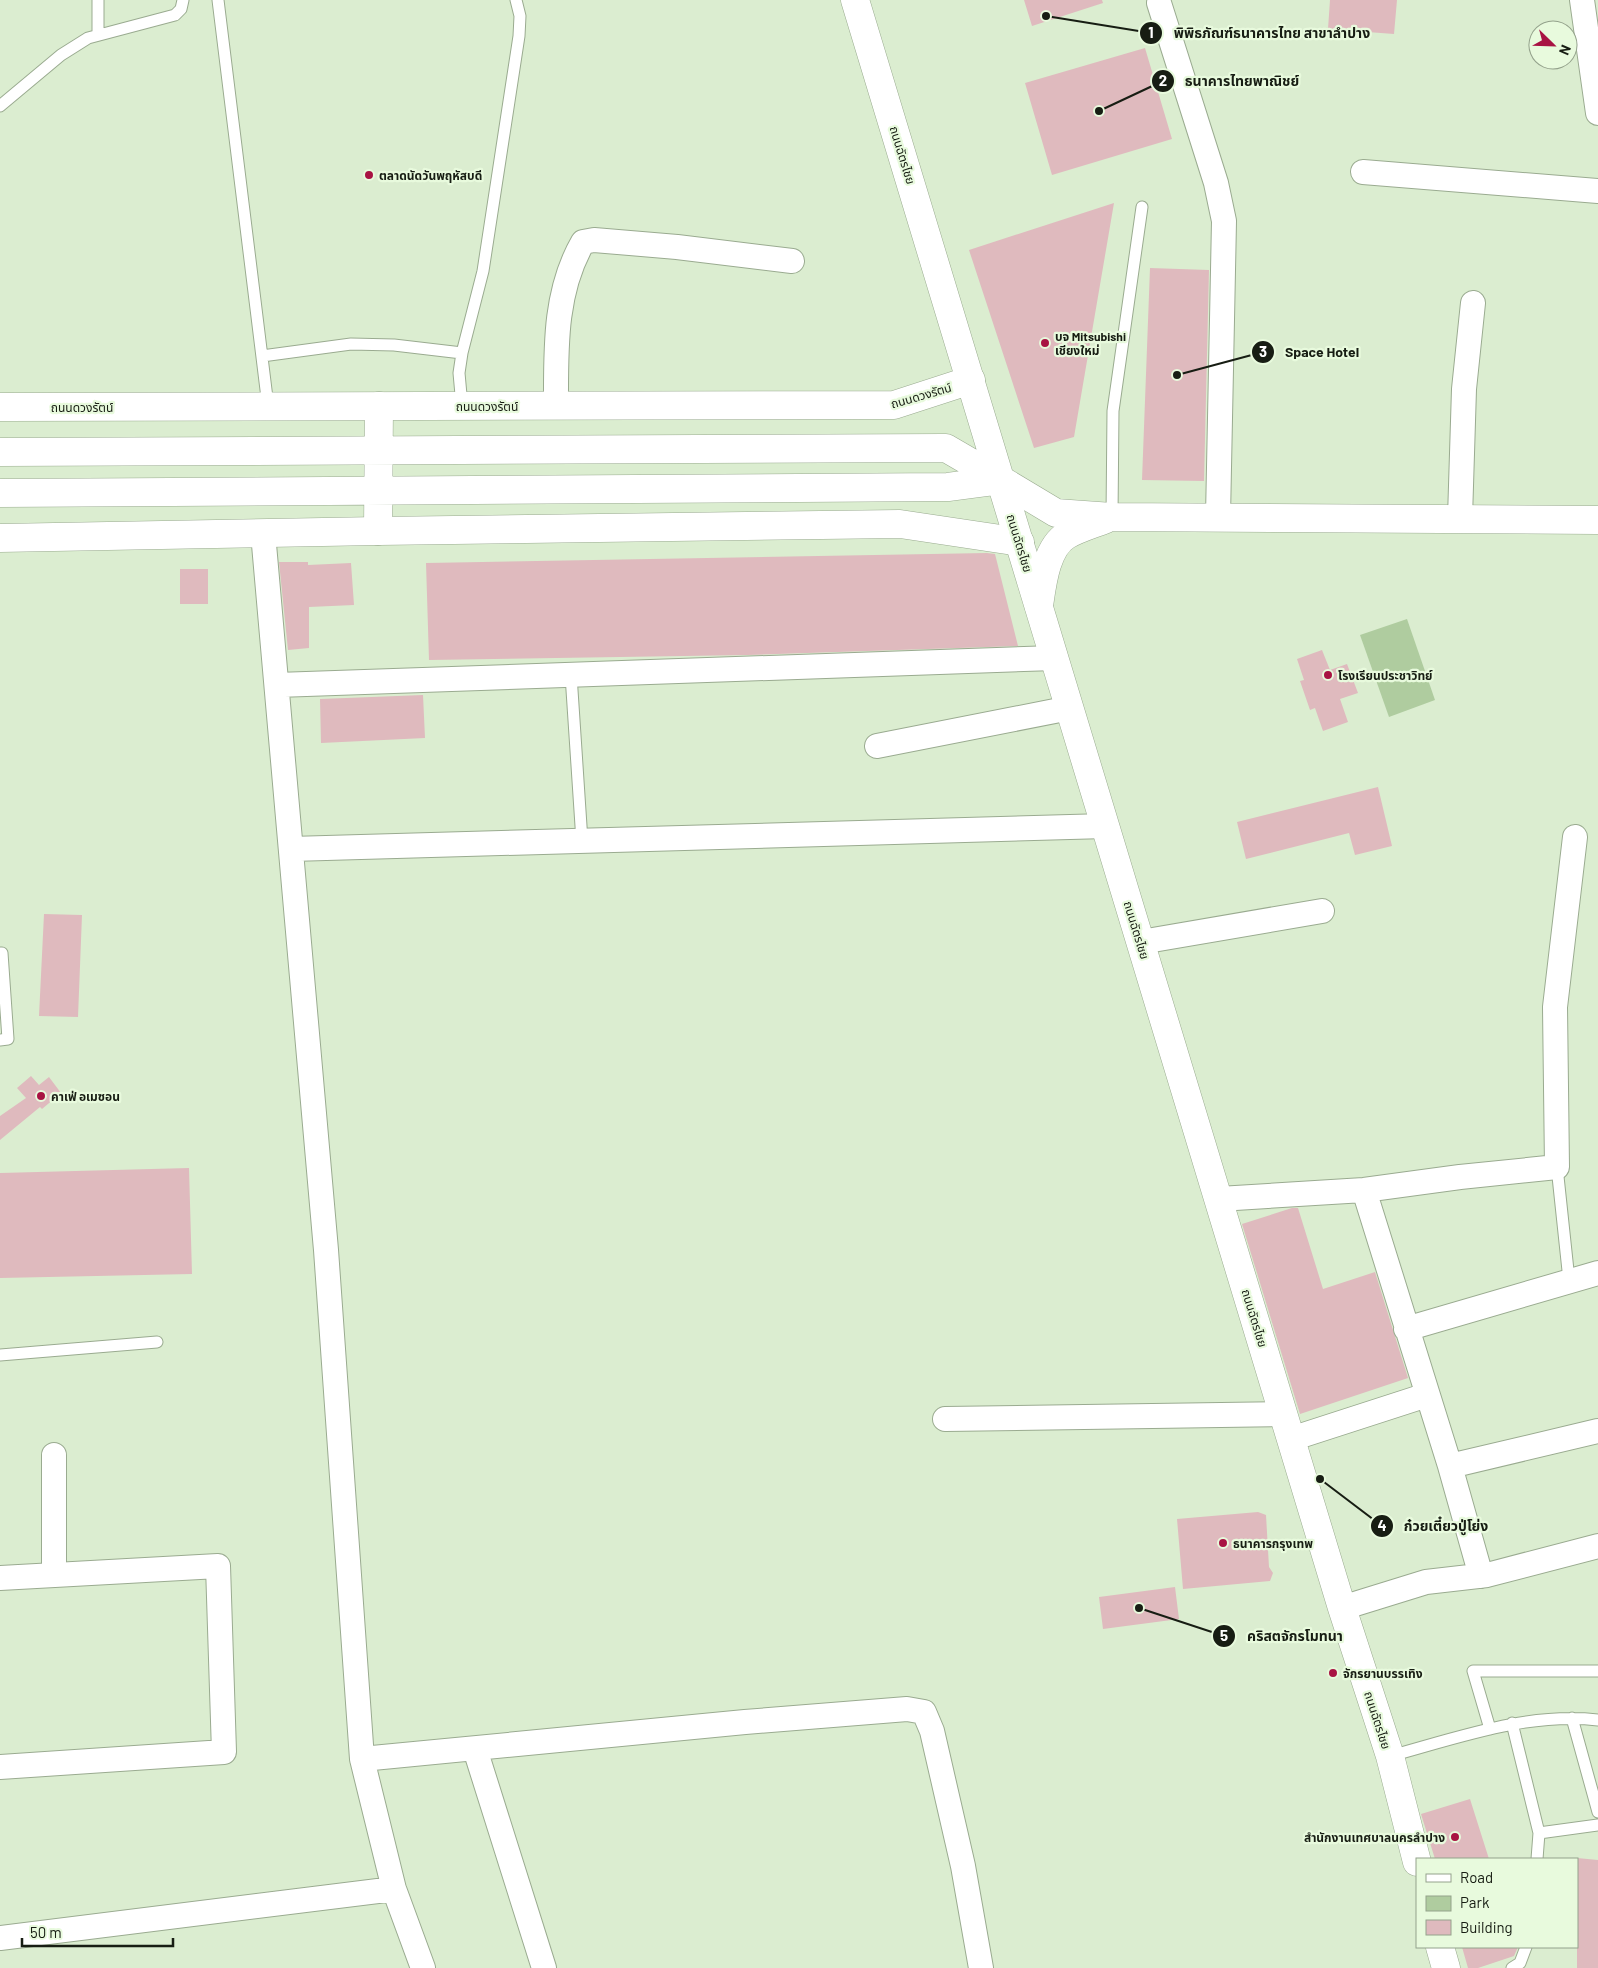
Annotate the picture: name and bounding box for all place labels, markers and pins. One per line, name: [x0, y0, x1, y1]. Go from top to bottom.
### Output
callout: พิพิธภัณฑ์ธนาคารไทย สาขาลำปาง: [1138, 19, 1380, 48]
callout: ธนาคารไทยพาณิชย์: [1150, 66, 1310, 95]
place label: ตลาดนัดวันพฤหัสบดี: [379, 168, 482, 183]
marker: ตลาดนัดวันพฤหัสบดี: [363, 169, 375, 181]
place label: บจ Mitsubishi เชียงใหม่: [1055, 329, 1126, 357]
marker: บจ Mitsubishi เชียงใหม่: [1039, 337, 1051, 349]
callout: Space Hotel: [1250, 337, 1369, 366]
place label: โรงเรียนประชาวิทย์: [1338, 668, 1433, 682]
marker: โรงเรียนประชาวิทย์: [1322, 669, 1334, 681]
place label: คาเฟ่ อเมซอน: [51, 1089, 120, 1103]
marker: คาเฟ่ อเมซอน: [35, 1090, 47, 1102]
callout: ก๋วยเตี๋ยวปู่โย่ง: [1369, 1511, 1499, 1540]
place label: ธนาคารกรุงเทพ: [1233, 1536, 1313, 1551]
marker: ธนาคารกรุงเทพ: [1217, 1537, 1229, 1549]
callout: คริสตจักรโมทนา: [1212, 1622, 1352, 1651]
place label: จักรยานบรรเทิง: [1343, 1666, 1423, 1680]
marker: จักรยานบรรเทิง: [1327, 1667, 1339, 1679]
place label: สำนักงานเทศบาลนครลำปาง: [1304, 1830, 1445, 1844]
marker: สำนักงานเทศบาลนครลำปาง: [1449, 1831, 1461, 1843]

